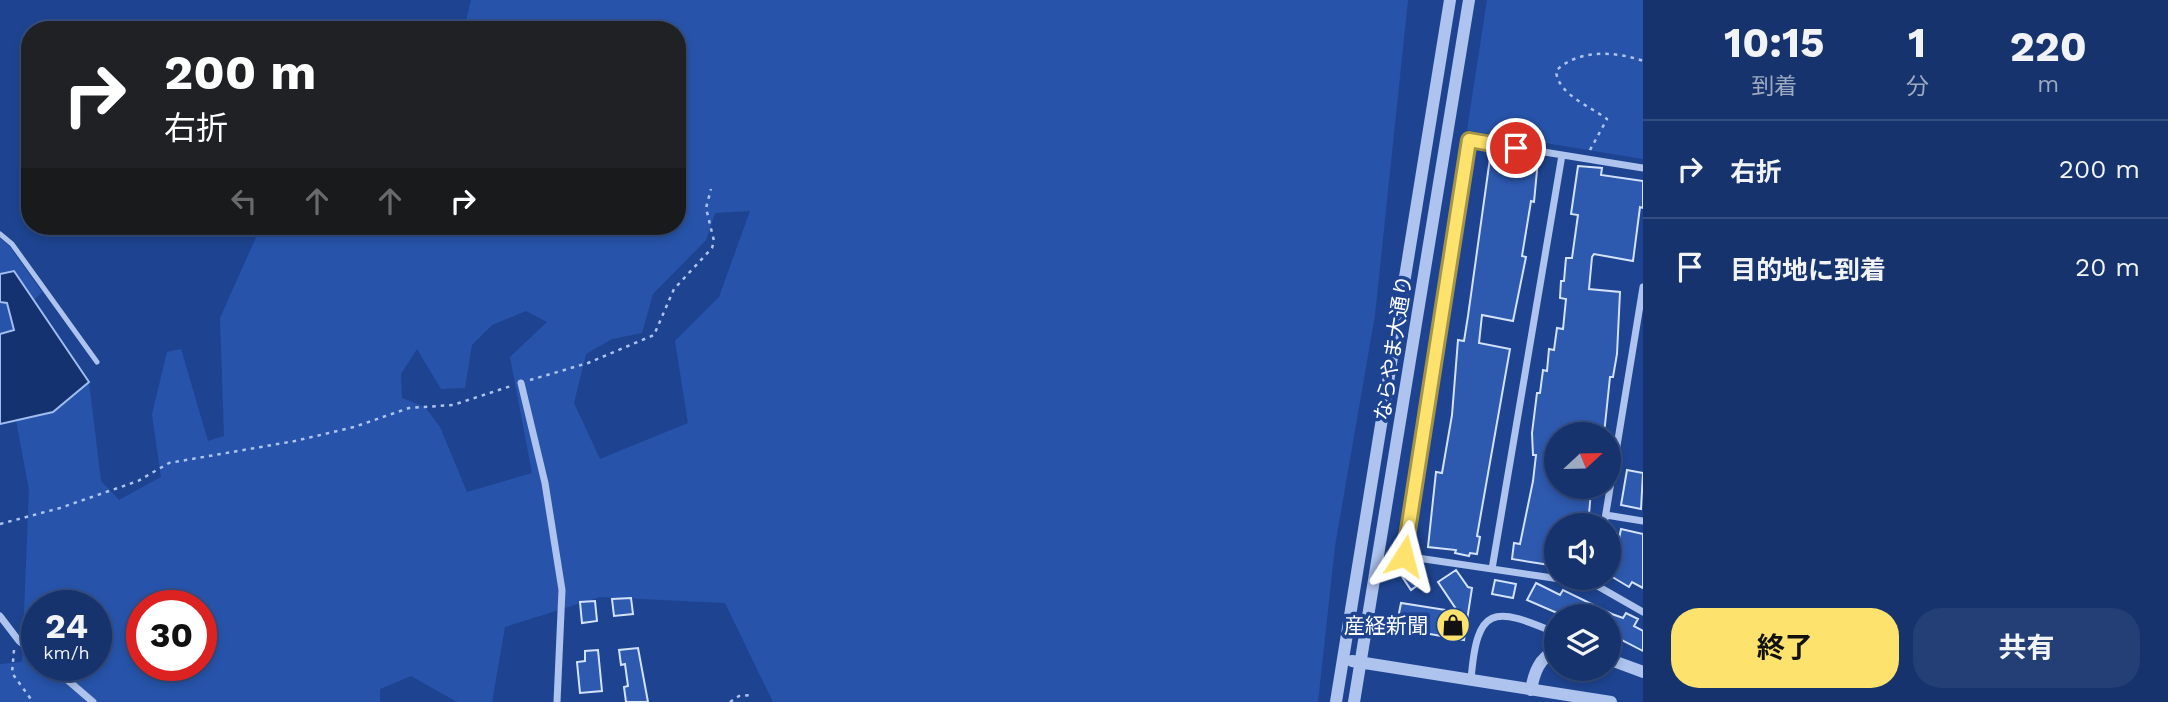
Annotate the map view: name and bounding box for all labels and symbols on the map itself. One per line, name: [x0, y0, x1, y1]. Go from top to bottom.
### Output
pin: [1486, 118, 1546, 178]
street label: ならやま大通り: [1369, 273, 1417, 423]
north arrow: [1544, 422, 1620, 499]
position arrow: [1367, 519, 1441, 593]
speed limit sign: 30: [126, 590, 217, 681]
shop icon: 産経新聞: [1434, 606, 1472, 644]
place label: 産経新聞: [1344, 613, 1428, 638]

